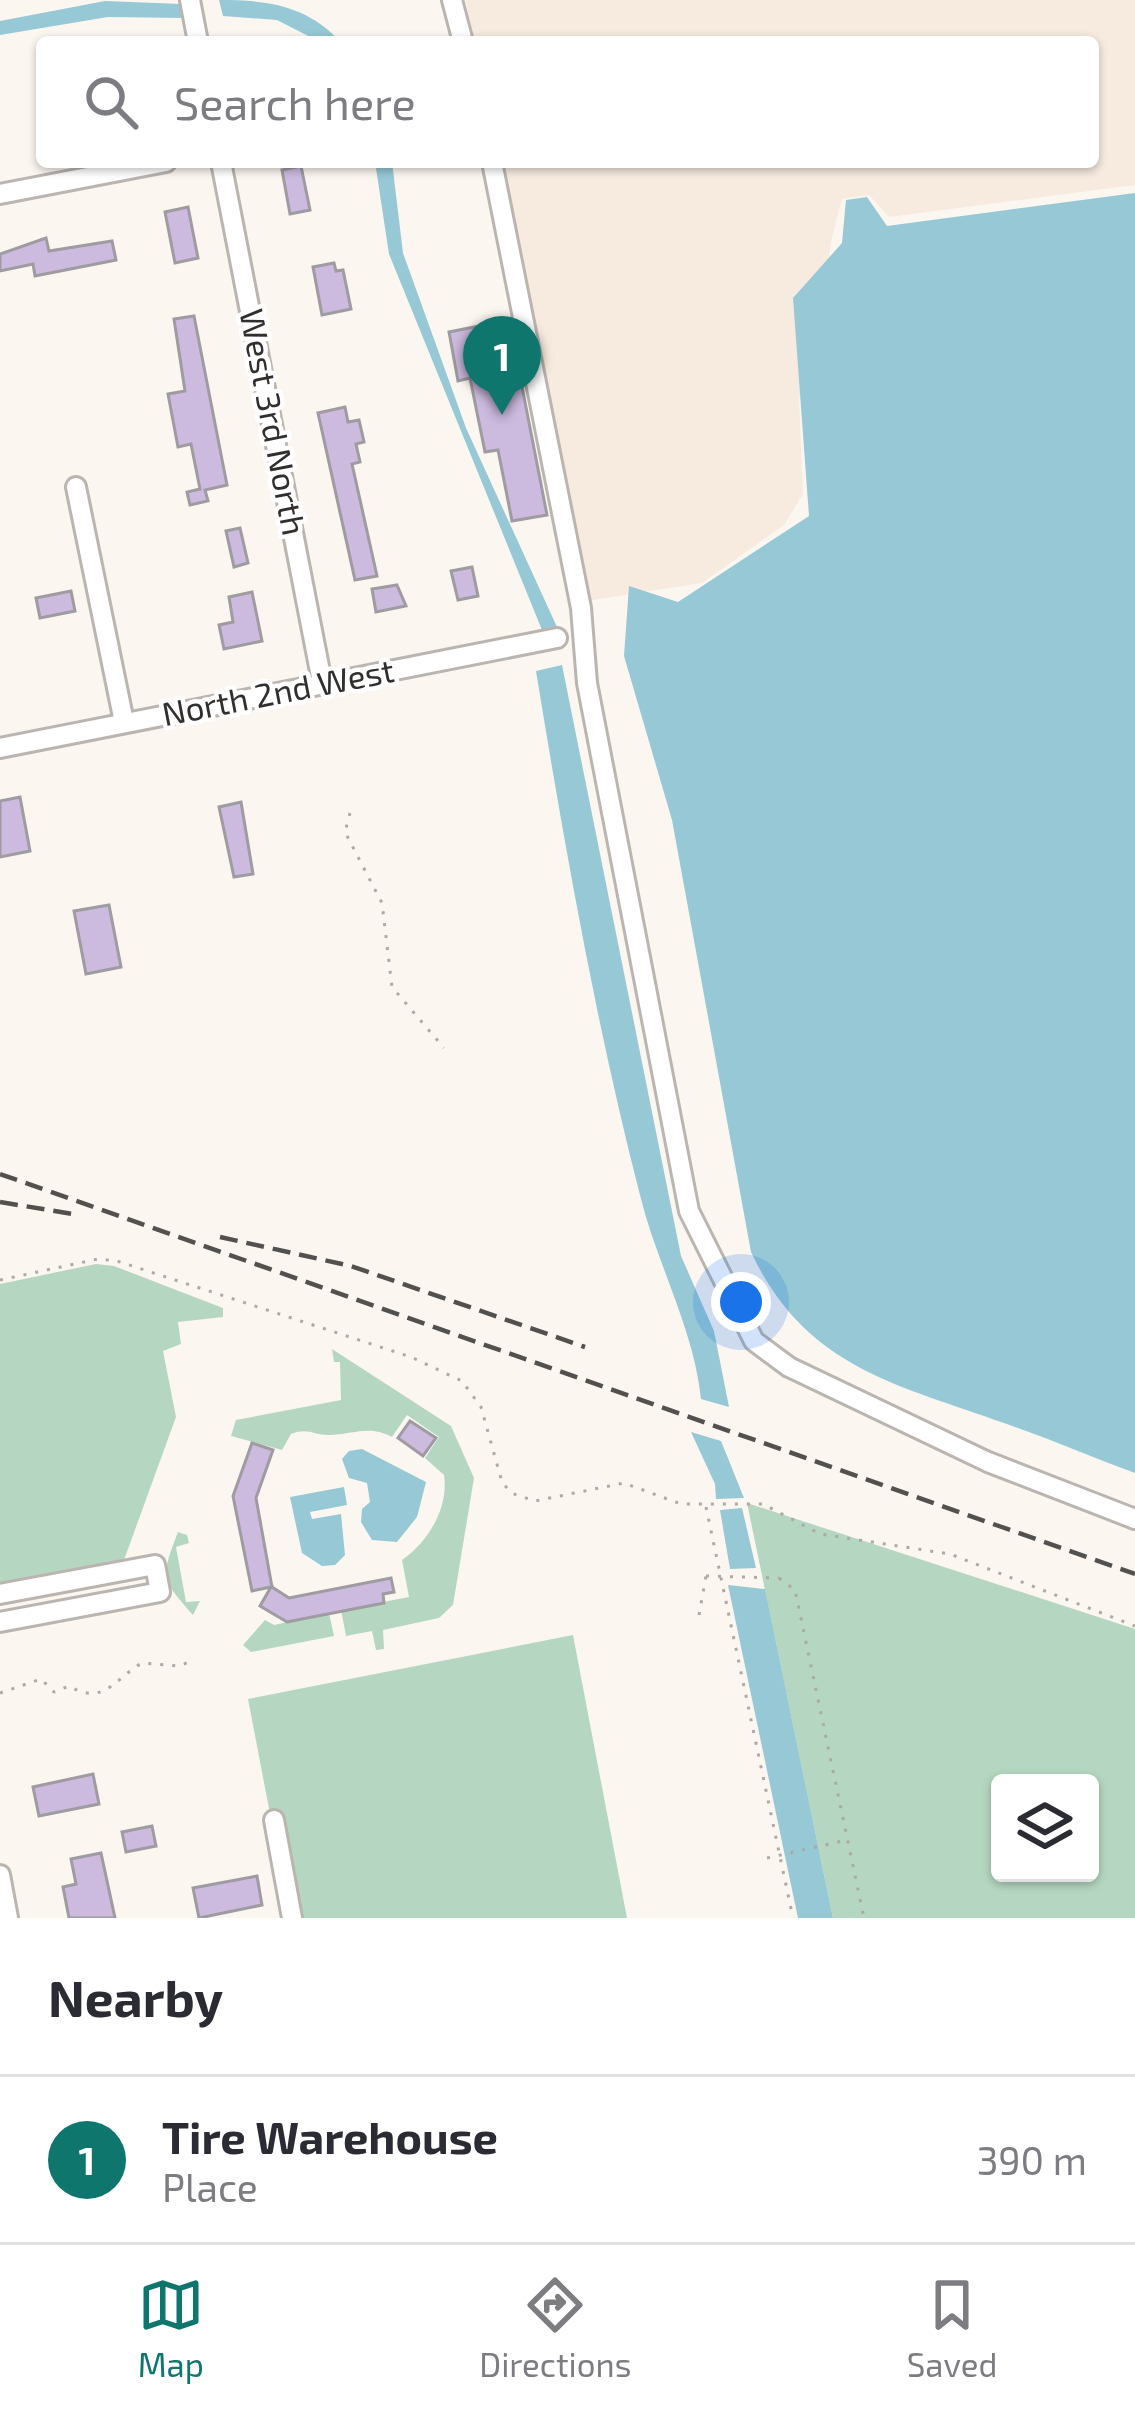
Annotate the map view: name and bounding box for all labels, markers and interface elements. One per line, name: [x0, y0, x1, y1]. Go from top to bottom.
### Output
search box: [36, 36, 1099, 168]
icon: search: [78, 69, 144, 135]
text: Search here: [174, 75, 416, 129]
street label: West 3rd North: [232, 305, 316, 538]
pin: 1: [463, 316, 541, 415]
street label: North 2nd West: [158, 649, 397, 733]
your location: [711, 1272, 771, 1332]
map controls: [991, 1774, 1099, 1882]
button: layers: [991, 1774, 1099, 1882]
text: Nearby: [48, 1966, 223, 2027]
text: Tire Warehouse: [162, 2109, 498, 2163]
text: 1: [79, 2136, 95, 2183]
text: 390 m: [977, 2136, 1087, 2183]
text: Place: [162, 2163, 258, 2210]
tab: Map: [138, 2272, 204, 2384]
tab: Directions: [479, 2272, 631, 2384]
tab: Saved: [907, 2272, 997, 2384]

